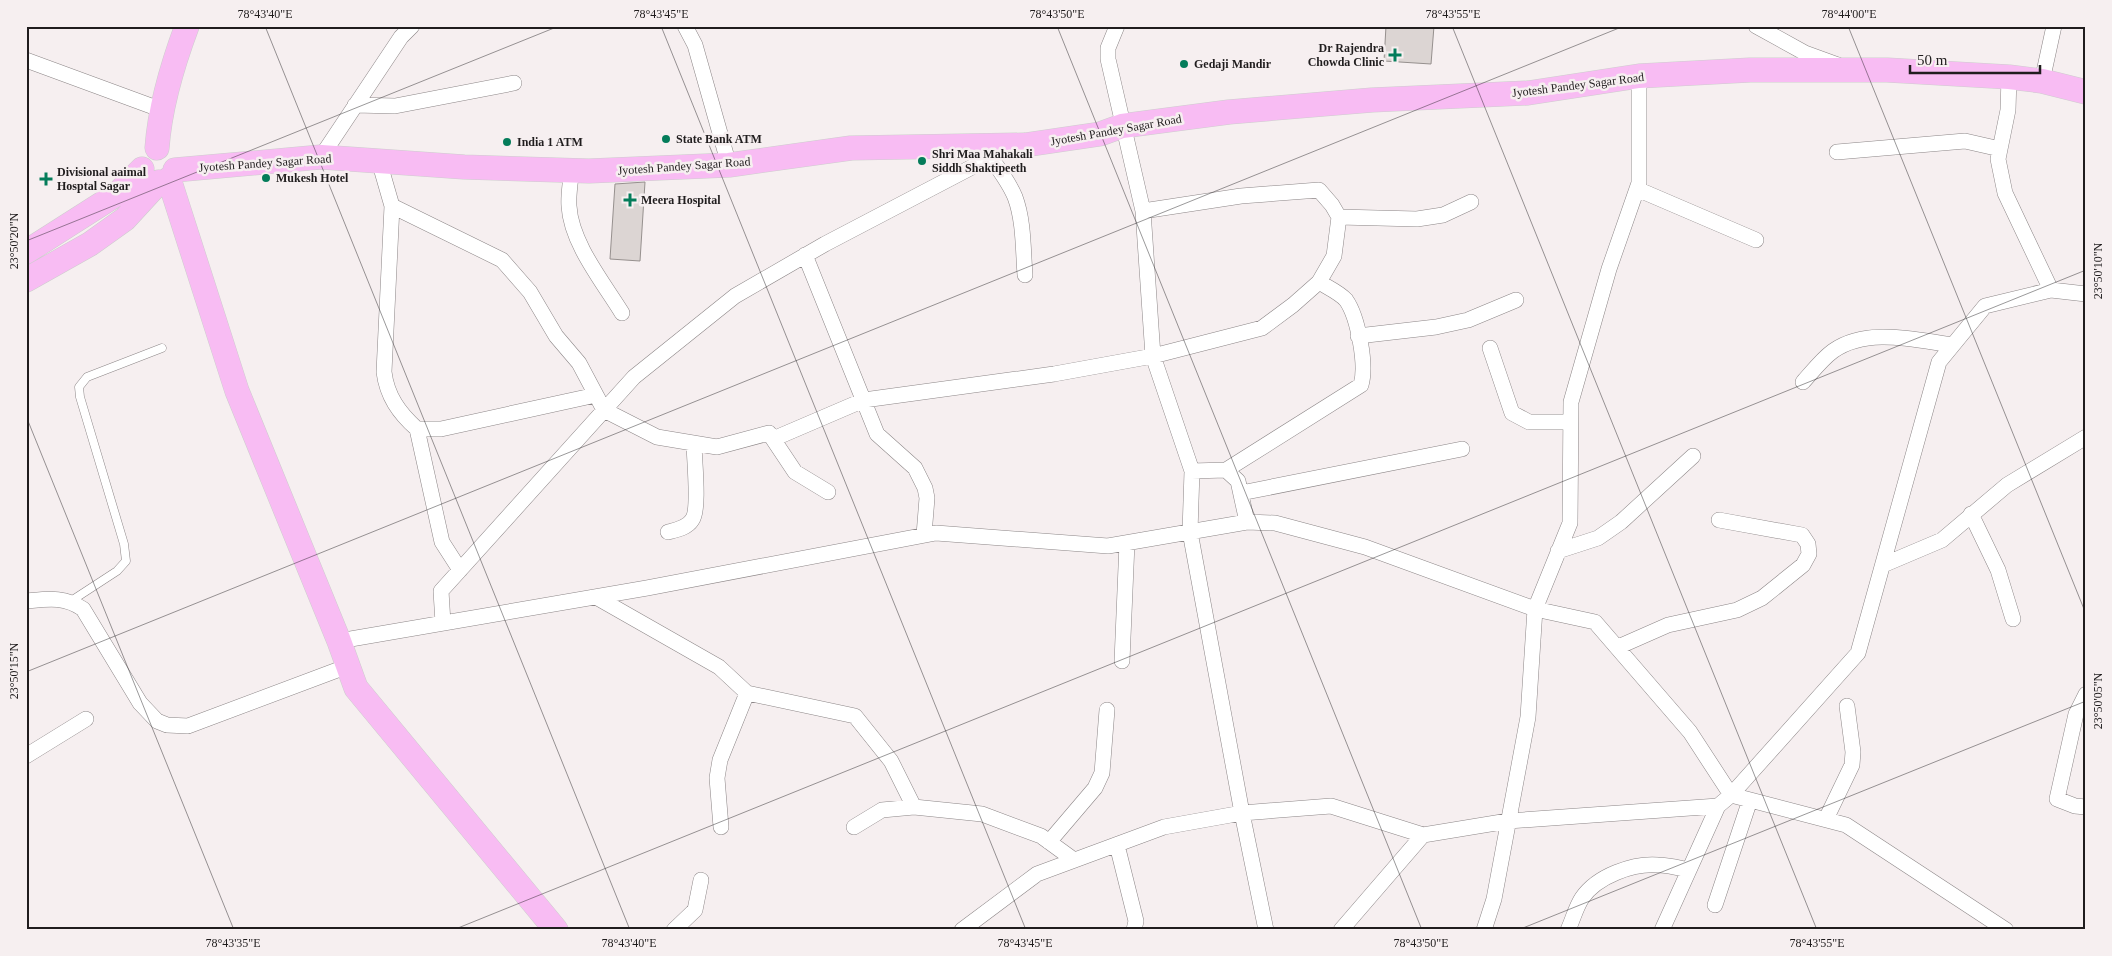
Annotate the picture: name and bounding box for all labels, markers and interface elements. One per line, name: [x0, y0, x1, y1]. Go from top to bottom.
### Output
text: 78°43'40"E: [237, 7, 293, 21]
text: 78°43'45"E: [633, 7, 689, 21]
text: 78°43'50"E: [1029, 7, 1085, 21]
text: 78°43'55"E: [1425, 7, 1481, 21]
text: 78°44'00"E: [1821, 7, 1877, 21]
place label: Dr Rajendra Chowda Clinic: [1308, 41, 1385, 69]
scale bar: [1910, 42, 2040, 74]
marker: Dr Rajendra Chowda Clinic: [1388, 48, 1402, 62]
text: 50 m: [1917, 52, 1948, 68]
place label: Gedaji Mandir: [1194, 57, 1272, 71]
marker: Gedaji Mandir: [1178, 58, 1190, 70]
street label: Jyotesh Pandey Sagar Road: [1511, 70, 1645, 100]
street label: Jyotesh Pandey Sagar Road: [1049, 112, 1183, 148]
place label: State Bank ATM: [676, 132, 762, 146]
marker: State Bank ATM: [660, 133, 672, 145]
place label: India 1 ATM: [517, 135, 583, 149]
marker: India 1 ATM: [501, 136, 513, 148]
place label: Shri Maa Mahakali Siddh Shaktipeeth: [932, 147, 1033, 175]
street label: Jyotesh Pandey Sagar Road: [198, 151, 332, 175]
street label: Jyotesh Pandey Sagar Road: [617, 154, 751, 178]
marker: Shri Maa Mahakali Siddh Shaktipeeth: [916, 155, 928, 167]
place label: Divisional aaimal Hosptal Sagar: [57, 165, 147, 193]
place label: Mukesh Hotel: [276, 171, 349, 185]
marker: Divisional aaimal Hosptal Sagar: [39, 172, 53, 186]
marker: Mukesh Hotel: [260, 172, 272, 184]
marker: Meera Hospital: [623, 193, 637, 207]
place label: Meera Hospital: [641, 193, 721, 207]
text: 23°50'20"N: [7, 212, 21, 269]
text: 23°50'10"N: [2091, 242, 2105, 299]
text: 23°50'15"N: [7, 642, 21, 699]
text: 23°50'05"N: [2091, 672, 2105, 729]
text: 78°43'35"E: [205, 936, 261, 950]
text: 78°43'40"E: [601, 936, 657, 950]
text: 78°43'45"E: [997, 936, 1053, 950]
text: 78°43'50"E: [1393, 936, 1449, 950]
text: 78°43'55"E: [1789, 936, 1845, 950]

